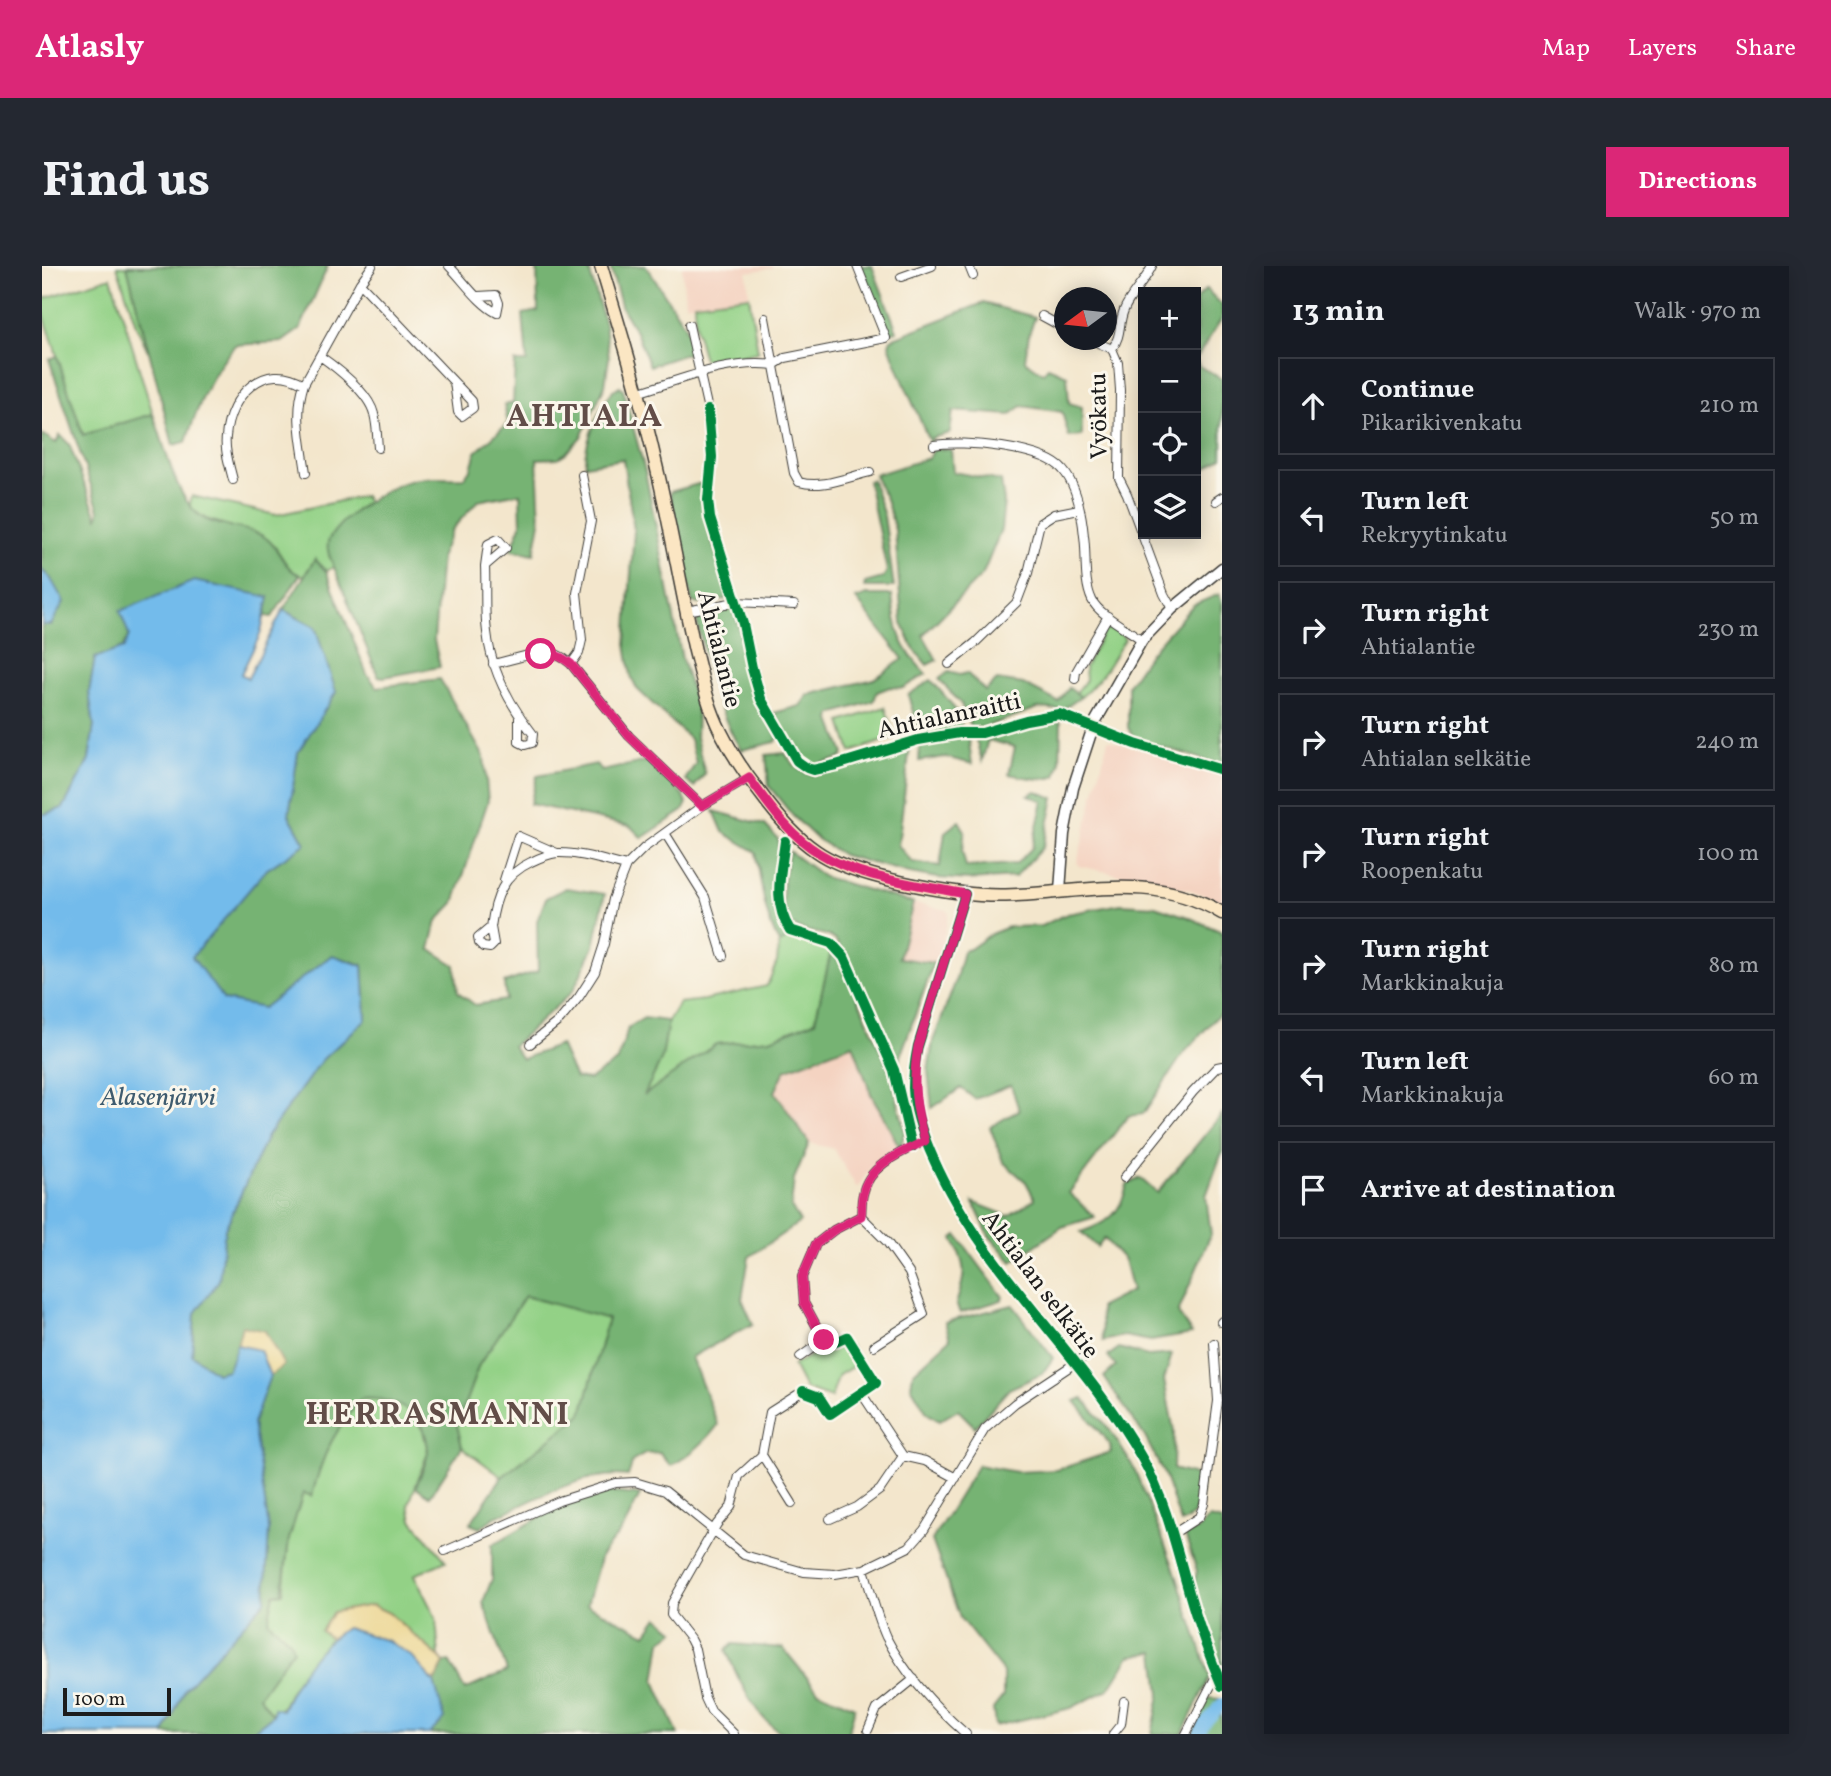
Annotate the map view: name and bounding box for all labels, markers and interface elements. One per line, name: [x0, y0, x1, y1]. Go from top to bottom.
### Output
text: Atlasly: [35, 26, 144, 72]
text: Map: [1542, 32, 1590, 66]
text: Layers: [1628, 32, 1697, 66]
text: Share: [1735, 32, 1796, 66]
button: Directions: [1606, 147, 1789, 217]
text: Find us: [42, 148, 210, 217]
north arrow: [1054, 287, 1117, 350]
map controls: [1138, 287, 1201, 539]
button: +: [1138, 287, 1201, 350]
text: 13 min: [1292, 291, 1385, 333]
text: Walk · 970 m: [1634, 296, 1761, 328]
button: −: [1138, 350, 1201, 413]
street label: Vyökatu: [1082, 372, 1118, 460]
text: Continue: [1361, 372, 1474, 408]
icon: ahead: [1294, 387, 1332, 425]
text: 210 m: [1699, 390, 1759, 422]
district label: AHTIALA: [506, 396, 664, 440]
text: Pikarikivenkatu: [1361, 408, 1523, 440]
button: locate: [1138, 413, 1201, 476]
button: layers: [1138, 476, 1201, 539]
text: Turn left: [1361, 484, 1469, 520]
icon: left: [1294, 499, 1332, 537]
text: 50 m: [1710, 502, 1759, 534]
text: Rekryytinkatu: [1361, 520, 1508, 552]
street label: Ahtialantie: [687, 588, 749, 711]
text: Turn right: [1361, 596, 1489, 632]
icon: right: [1294, 611, 1332, 649]
text: 230 m: [1697, 614, 1759, 646]
text: Ahtialantie: [1361, 632, 1475, 664]
route start: [525, 638, 556, 669]
street label: Ahtialanraitti: [875, 685, 1024, 749]
text: Turn right: [1361, 708, 1489, 744]
icon: right: [1294, 723, 1332, 761]
text: 240 m: [1695, 726, 1759, 758]
text: Ahtialan selkätie: [1361, 744, 1531, 776]
text: Turn right: [1361, 820, 1489, 856]
icon: right: [1294, 835, 1332, 873]
text: 100 m: [1697, 838, 1759, 870]
text: Roopenkatu: [1361, 856, 1483, 888]
text: Turn right: [1361, 932, 1489, 968]
icon: right: [1294, 947, 1332, 985]
text: 80 m: [1709, 950, 1759, 982]
text: Markkinakuja: [1361, 968, 1504, 1000]
text: Turn left: [1361, 1044, 1469, 1080]
icon: left: [1294, 1059, 1332, 1097]
text: 60 m: [1709, 1062, 1759, 1094]
water label: Alasenjärvi: [99, 1080, 216, 1116]
text: Markkinakuja: [1361, 1080, 1504, 1112]
icon: arrive: [1294, 1171, 1332, 1209]
text: Arrive at destination: [1361, 1172, 1616, 1208]
street label: Ahtialan selkätie: [972, 1204, 1106, 1366]
route end: [808, 1324, 839, 1355]
district label: HERRASMANNI: [306, 1394, 570, 1438]
scale bar: [63, 1685, 172, 1717]
text: 100 m: [74, 1687, 125, 1713]

